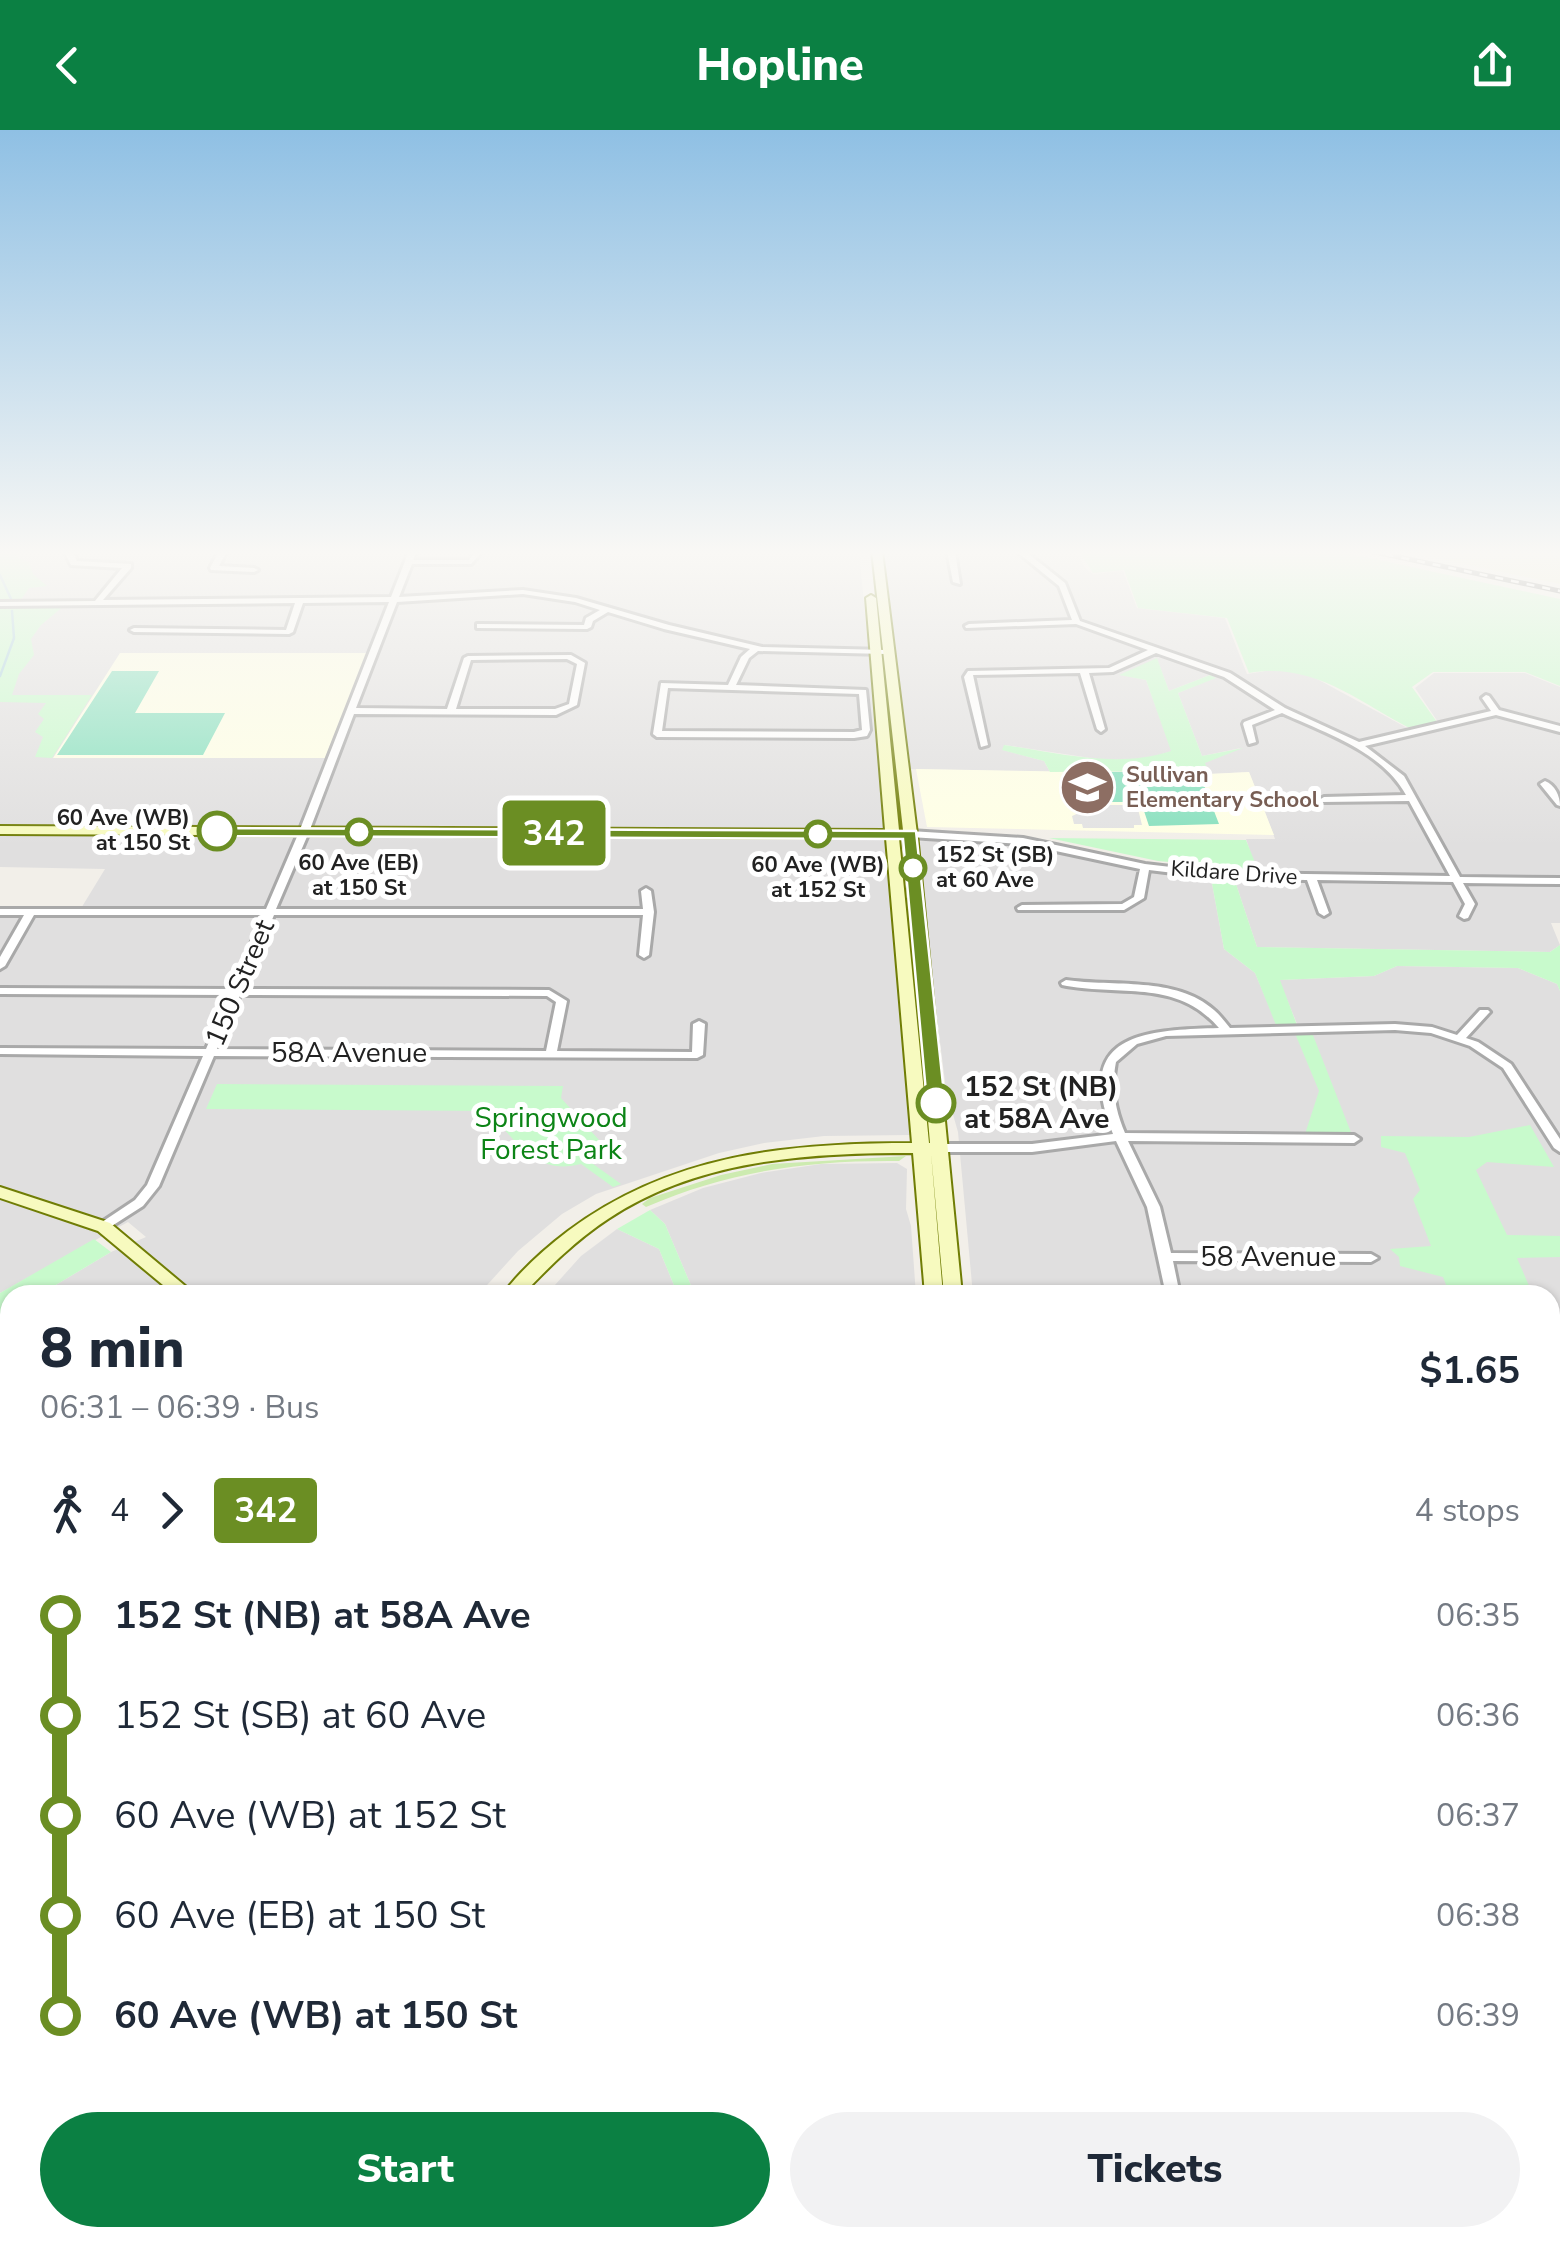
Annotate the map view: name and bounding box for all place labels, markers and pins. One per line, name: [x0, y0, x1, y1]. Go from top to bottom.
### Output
school or university icon: Sullivan Elementary School: [1057, 758, 1117, 818]
place label: Sullivan Elementary School: [1126, 760, 1319, 815]
place label: 60 Ave (WB) at 150 St: [57, 803, 191, 858]
marker: 60 Ave (WB) at 150 St: [198, 812, 236, 850]
marker: 60 Ave (EB) at 150 St: [346, 819, 372, 845]
marker: 60 Ave (WB) at 152 St: [805, 821, 831, 847]
place label: 152 St (SB) at 60 Ave: [936, 840, 1054, 895]
place label: 60 Ave (EB) at 150 St: [298, 848, 420, 903]
place label: 60 Ave (WB) at 152 St: [751, 850, 885, 905]
marker: 152 St (SB) at 60 Ave: [900, 855, 926, 881]
place label: 152 St (NB) at 58A Ave: [964, 1068, 1118, 1138]
marker: 152 St (NB) at 58A Ave: [917, 1084, 955, 1122]

